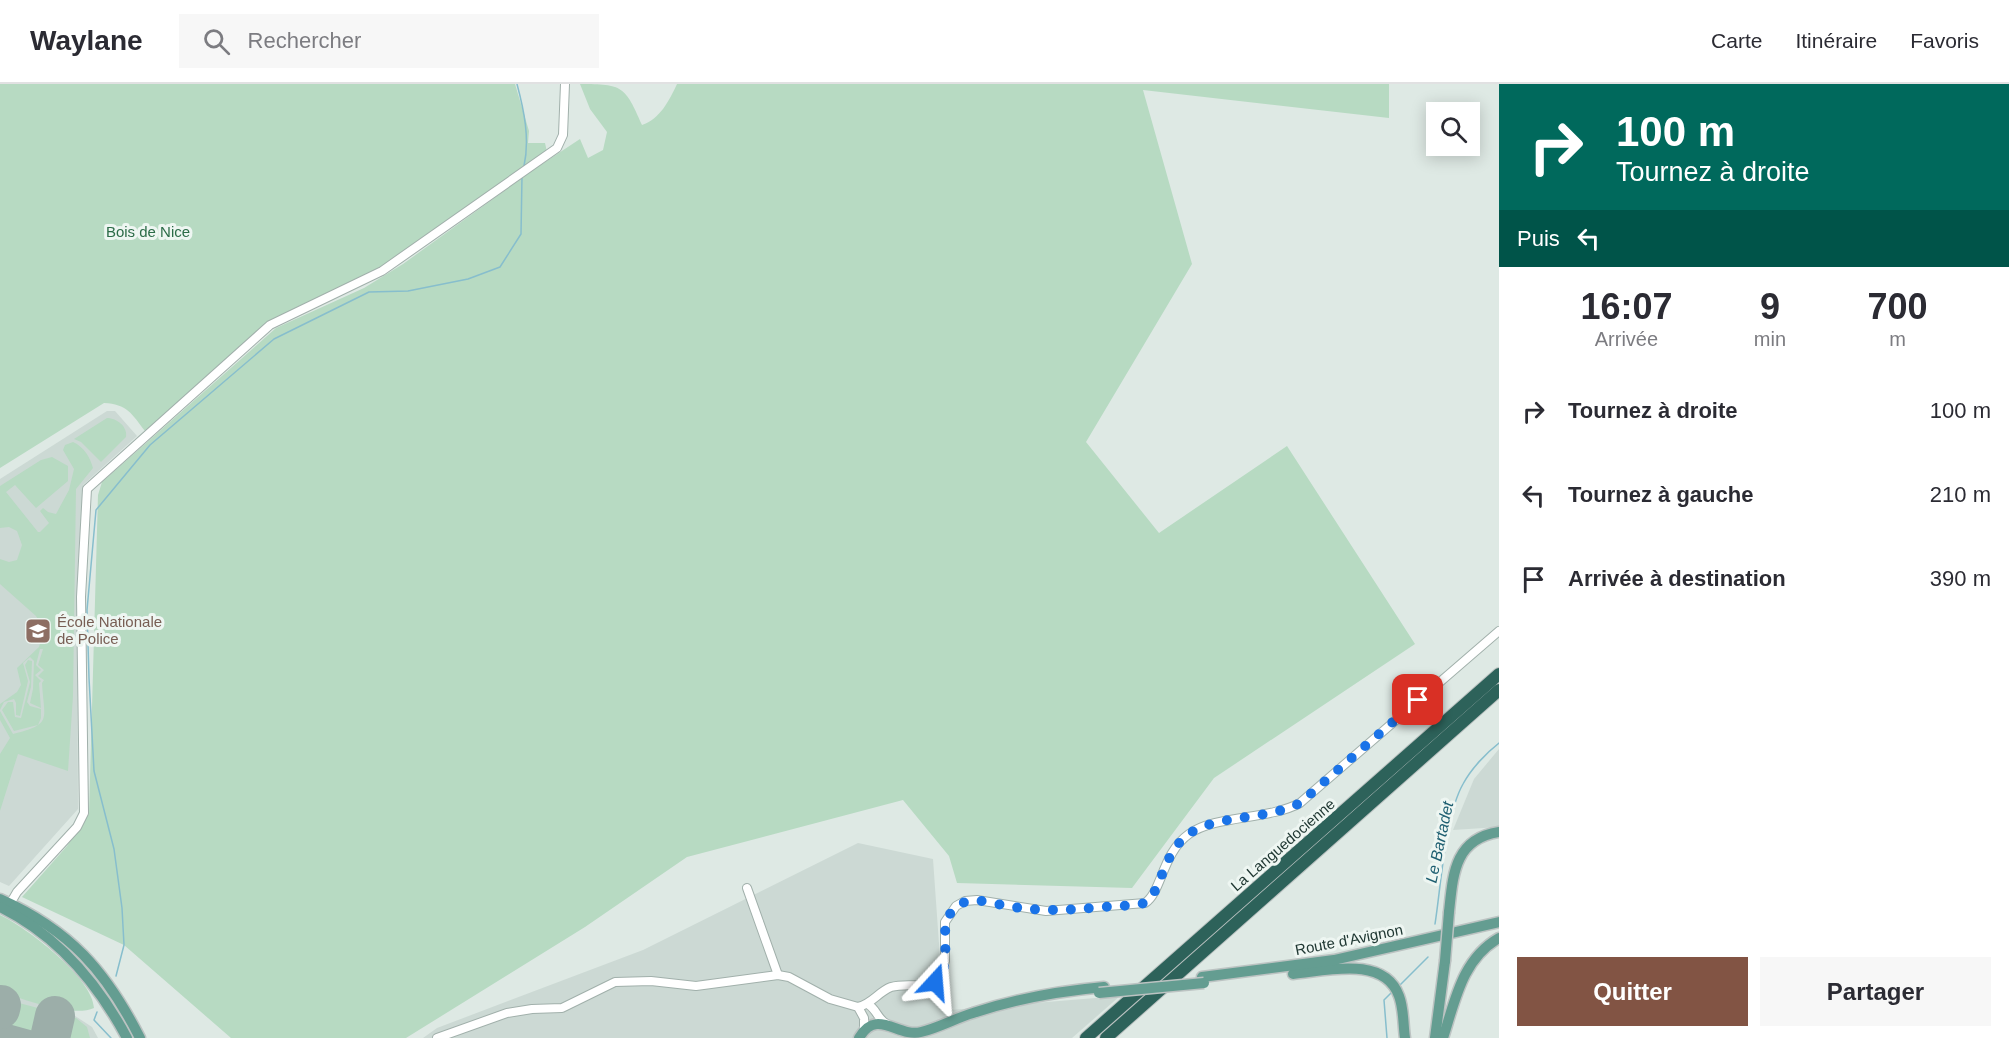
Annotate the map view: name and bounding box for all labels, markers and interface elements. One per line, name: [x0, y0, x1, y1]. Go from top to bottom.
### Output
search box: [179, 14, 599, 68]
text: Waylane: [30, 25, 143, 56]
icon: search: [200, 25, 233, 58]
text: Rechercher: [248, 28, 361, 53]
text: Carte: [1711, 29, 1762, 52]
text: Itinéraire: [1795, 29, 1877, 52]
text: Favoris: [1910, 29, 1979, 52]
map controls: [1426, 102, 1480, 156]
button: search: [1426, 102, 1480, 156]
icon: right: [1517, 108, 1595, 186]
text: 100 m: [1616, 108, 1735, 155]
text: Tournez à droite: [1616, 157, 1810, 187]
icon: left: [1572, 222, 1605, 255]
park label: Bois de Nice: [106, 223, 190, 240]
text: Puis: [1517, 226, 1560, 251]
text: 16:07: [1580, 286, 1672, 327]
text: 9: [1760, 286, 1780, 327]
text: 700: [1867, 286, 1928, 327]
text: Arrivée: [1595, 328, 1658, 350]
text: min: [1754, 328, 1786, 350]
text: m: [1889, 328, 1906, 350]
icon: right: [1517, 395, 1550, 428]
text: Tournez à droite: [1568, 398, 1738, 423]
text: 100 m: [1930, 398, 1991, 423]
icon: left: [1517, 479, 1550, 512]
text: Tournez à gauche: [1568, 482, 1753, 507]
text: 210 m: [1930, 482, 1991, 507]
icon: arrive: [1517, 563, 1550, 596]
text: Arrivée à destination: [1568, 566, 1786, 591]
text: 390 m: [1930, 566, 1991, 591]
place label: École Nationale de Police: [57, 613, 162, 647]
school or university icon: École Nationale de Police: [23, 616, 53, 646]
pin: [1392, 674, 1443, 725]
icon: arrive: [1401, 683, 1434, 716]
street label: La Languedocienne: [1227, 795, 1338, 894]
water label: Le Bartadet: [1423, 799, 1457, 884]
street label: Route d'Avignon: [1294, 921, 1404, 958]
position arrow: [903, 950, 967, 1014]
button: Quitter: [1517, 957, 1748, 1026]
button: Partager: [1760, 957, 1991, 1026]

